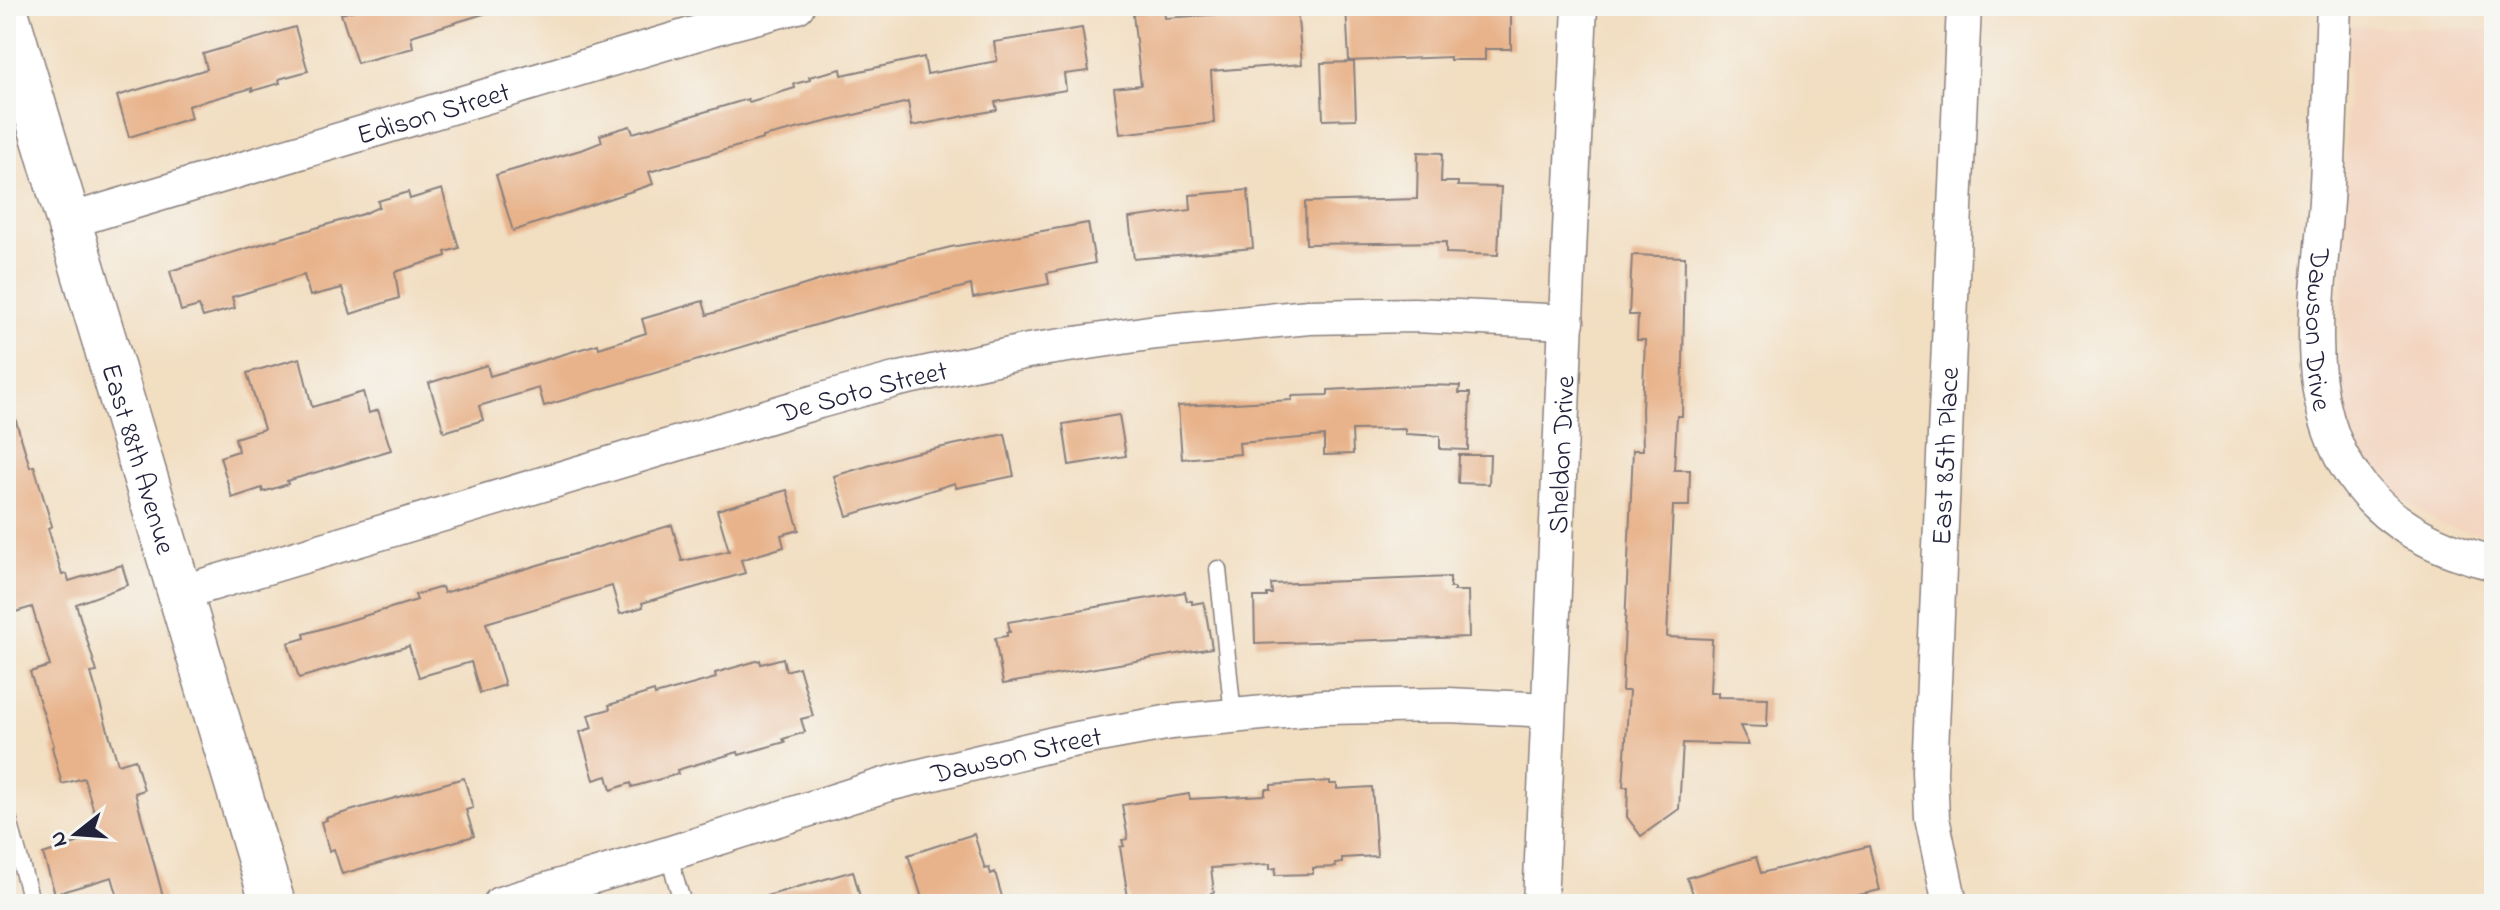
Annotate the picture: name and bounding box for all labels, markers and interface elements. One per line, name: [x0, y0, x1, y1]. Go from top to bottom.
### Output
street label: Edison Street: [352, 73, 516, 158]
street label: Dawson Drive: [2292, 245, 2341, 416]
street label: De Soto Street: [773, 352, 952, 436]
street label: East 88th Avenue: [88, 359, 184, 560]
street label: East 85th Place: [1923, 366, 1972, 546]
street label: Sheldon Drive: [1540, 374, 1588, 535]
street label: Dawson Street: [926, 718, 1106, 797]
north arrow: [36, 794, 116, 874]
text: N: [42, 827, 77, 851]

